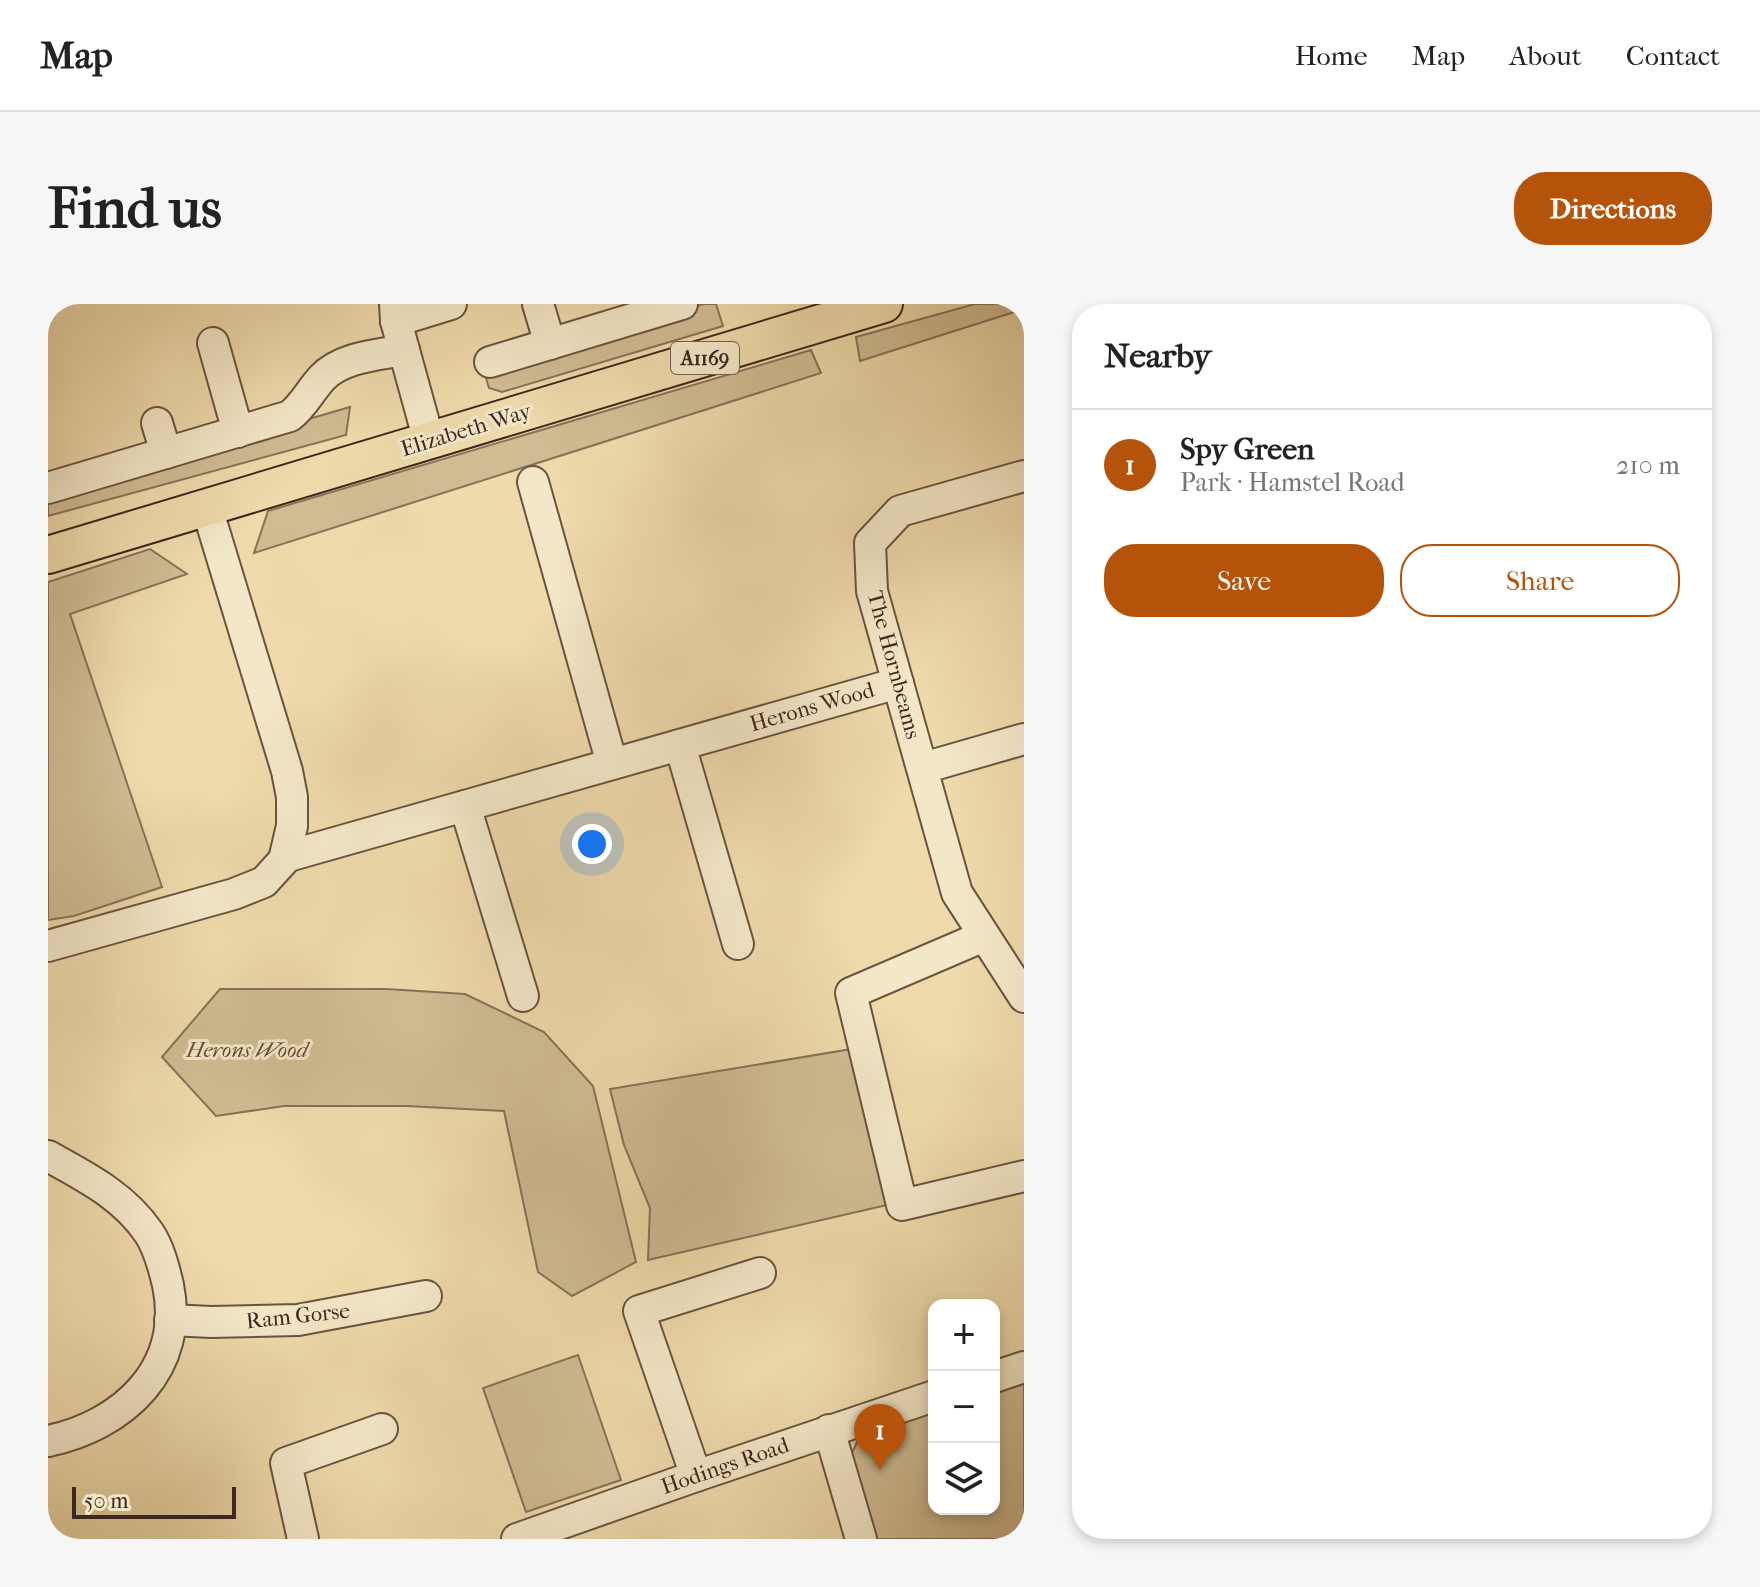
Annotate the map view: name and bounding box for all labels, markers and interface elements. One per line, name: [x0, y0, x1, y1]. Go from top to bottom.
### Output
text: Map: [40, 33, 113, 78]
text: Home: [1295, 39, 1368, 72]
text: Map: [1412, 39, 1465, 72]
text: About: [1509, 39, 1582, 72]
text: Contact: [1626, 39, 1720, 72]
button: Directions: [1514, 172, 1712, 245]
text: Find us: [48, 176, 222, 241]
text: Nearby: [1104, 336, 1211, 376]
road number: A1169: [671, 342, 739, 374]
street label: Elizabeth Way: [398, 397, 536, 462]
text: Spy Green: [1180, 432, 1314, 467]
text: 1: [1125, 450, 1135, 481]
text: 210 m: [1616, 450, 1680, 481]
text: Park · Hamstel Road: [1180, 467, 1405, 498]
button: Save: [1104, 544, 1384, 617]
button: Share: [1400, 544, 1680, 617]
street label: The Hornbeams: [862, 588, 926, 742]
street label: Herons Wood: [747, 677, 878, 737]
your location: [572, 824, 612, 864]
park label: Herons Wood: [185, 1037, 310, 1063]
street label: Ram Gorse: [245, 1298, 351, 1334]
map controls: [928, 1299, 1000, 1515]
button: +: [928, 1299, 1000, 1371]
button: −: [928, 1371, 1000, 1443]
pin: 1: [854, 1404, 906, 1470]
street label: Hodings Road: [658, 1432, 793, 1500]
button: layers: [928, 1443, 1000, 1515]
scale bar: [72, 1483, 236, 1519]
text: 50 m: [84, 1488, 129, 1514]

